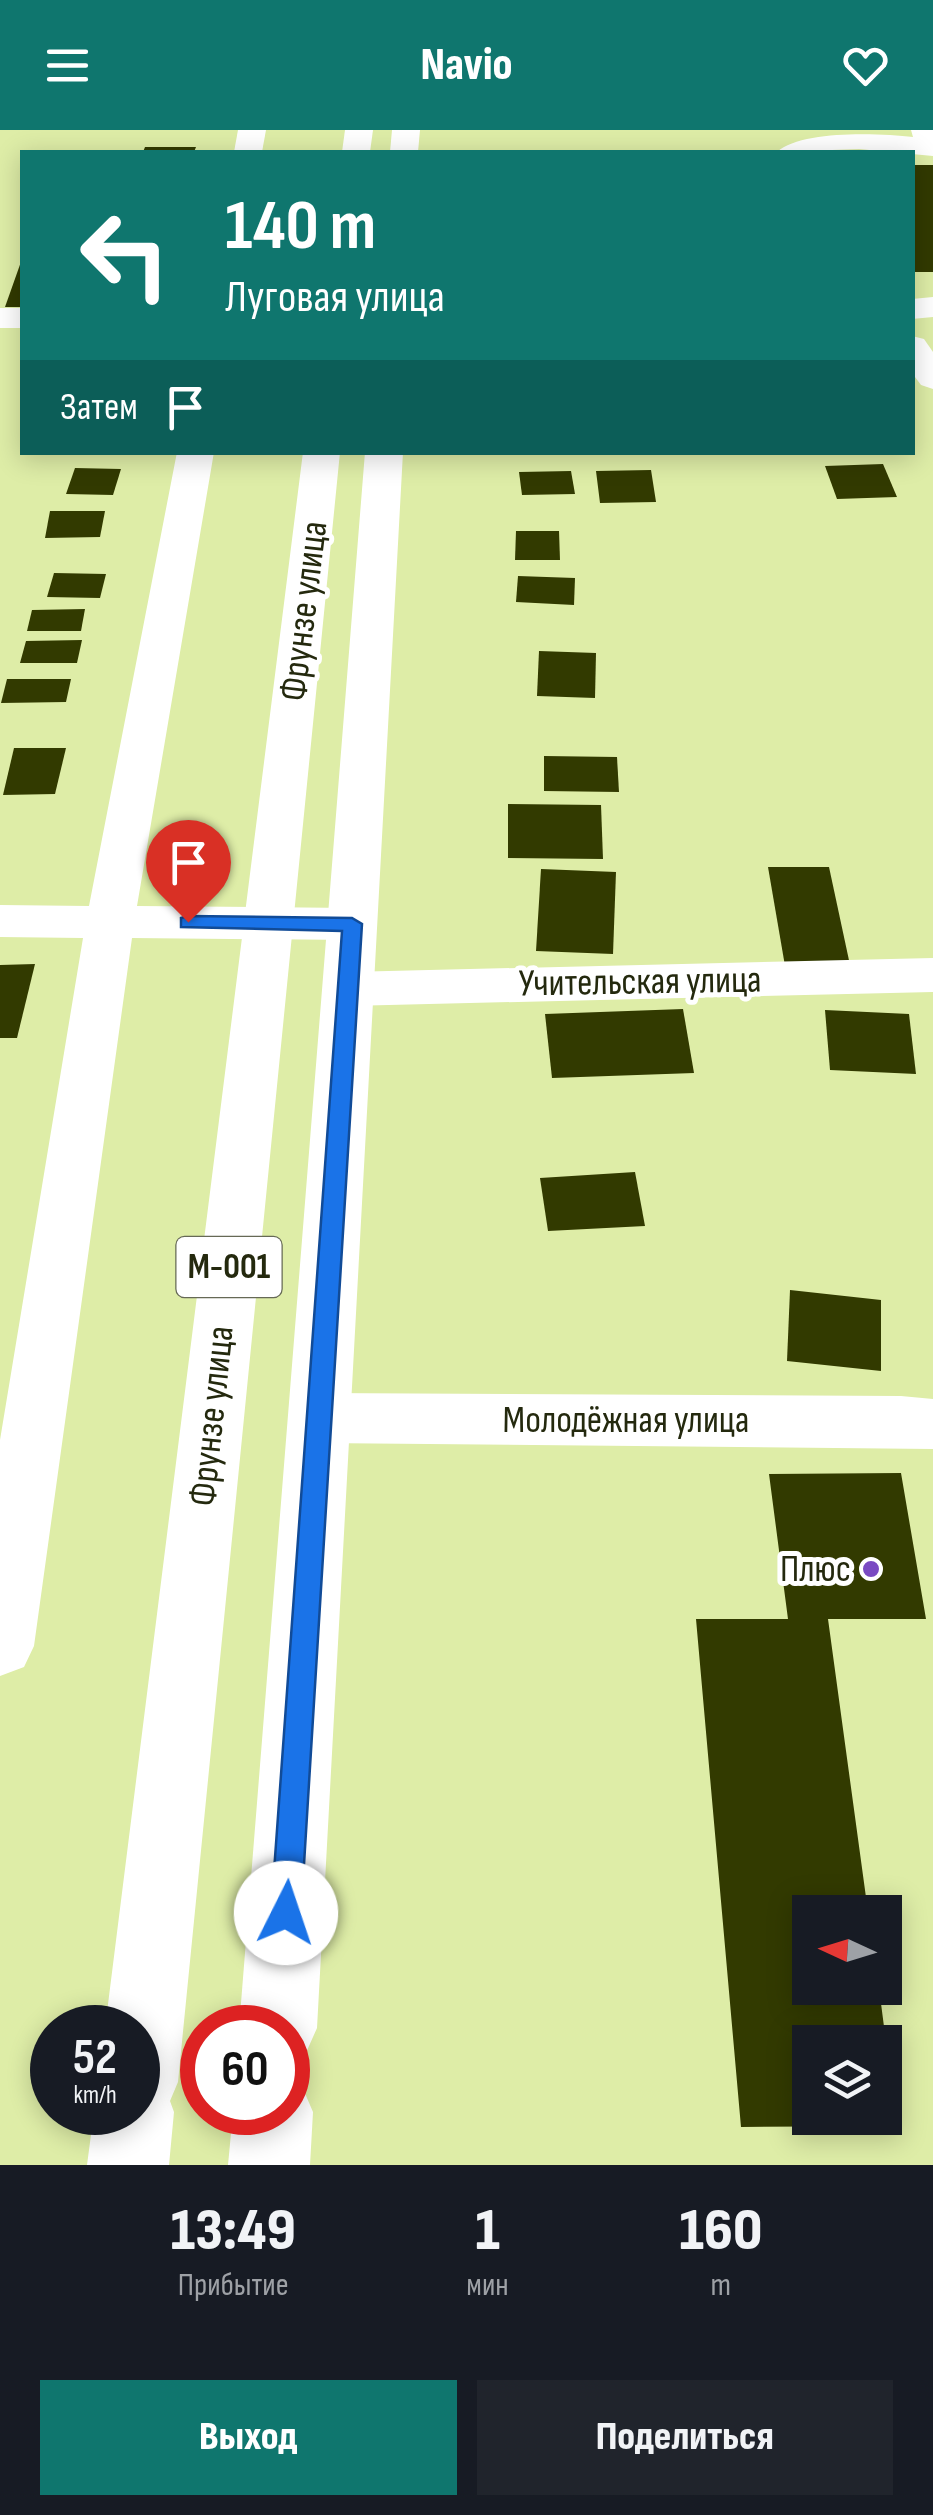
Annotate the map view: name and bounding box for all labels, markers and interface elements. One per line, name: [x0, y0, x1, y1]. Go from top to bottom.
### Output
icon: menu: [40, 38, 95, 93]
text: Navio: [420, 38, 513, 93]
icon: heart: [838, 38, 893, 93]
text: 140 m: [225, 185, 376, 269]
icon: left: [60, 190, 190, 320]
text: Луговая улица: [225, 270, 445, 325]
icon: arrive: [158, 380, 213, 435]
text: Затем: [60, 385, 138, 430]
street label: Фрунзе улица: [271, 518, 337, 704]
pin: [146, 820, 231, 923]
icon: arrive: [161, 835, 216, 890]
street label: Учительская улица: [518, 957, 762, 1007]
road number: M-001: [176, 1237, 282, 1297]
street label: Фрунзе улица: [180, 1324, 244, 1508]
street label: Молодёжная улица: [503, 1398, 749, 1443]
place label: Плюс: [780, 1547, 851, 1592]
marker: Плюс: [860, 1558, 882, 1580]
position arrow: [234, 1861, 338, 1965]
north arrow: [792, 1895, 902, 2005]
map controls: [792, 1895, 902, 2135]
speed limit sign: 60: [180, 2005, 310, 2135]
button: layers: [792, 2025, 902, 2135]
text: 52: [73, 2028, 117, 2088]
text: km/h: [73, 2080, 117, 2111]
text: 13:49: [171, 2195, 296, 2267]
text: 1: [475, 2195, 500, 2267]
text: 160: [679, 2195, 762, 2267]
text: Прибытие: [178, 2266, 289, 2305]
text: мин: [466, 2266, 509, 2305]
text: m: [711, 2266, 731, 2305]
button: Выход: [40, 2380, 457, 2495]
button: Поделиться: [477, 2380, 893, 2495]

